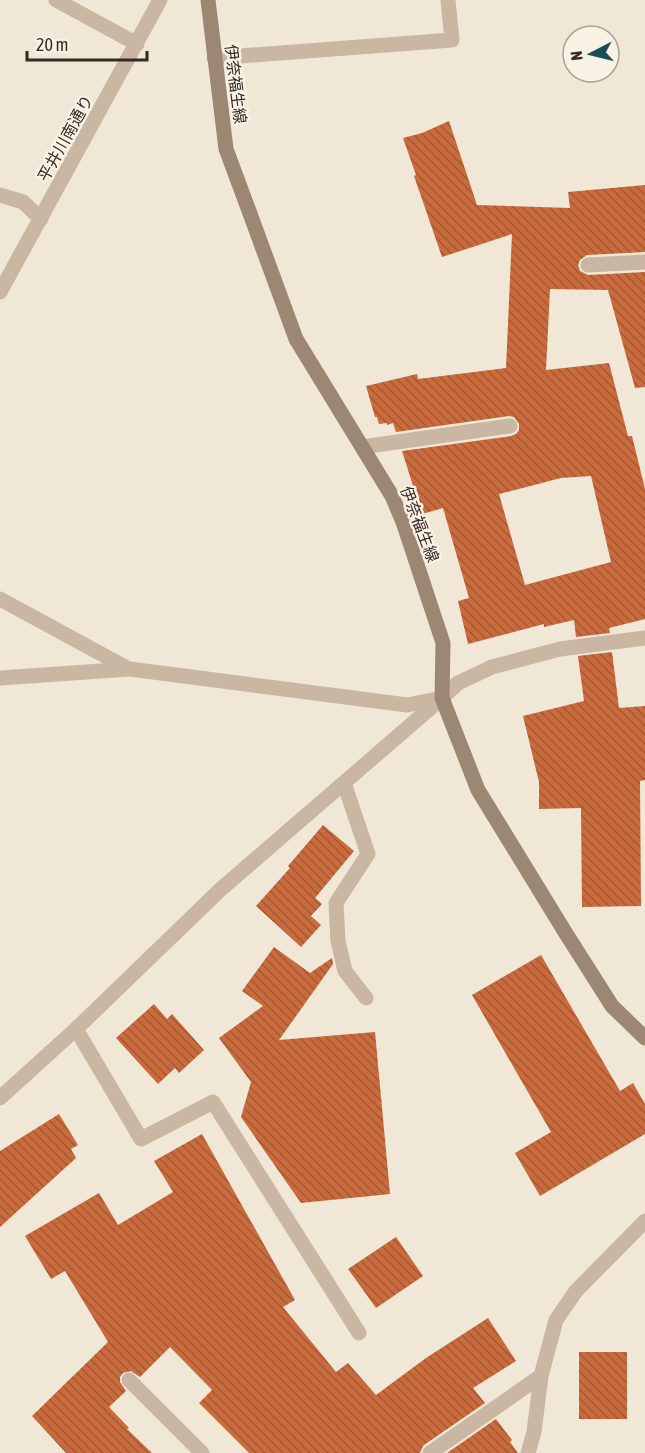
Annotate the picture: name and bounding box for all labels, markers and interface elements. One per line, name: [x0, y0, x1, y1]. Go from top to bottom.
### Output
scale bar: [27, 24, 147, 62]
north arrow: [561, 24, 621, 84]
text: 20 m: [36, 34, 68, 55]
street label: 伊奈福生線: [222, 43, 250, 125]
text: N: [567, 50, 586, 62]
street label: 平井川南通り: [34, 92, 96, 184]
street label: 伊奈福生線: [397, 483, 443, 565]

